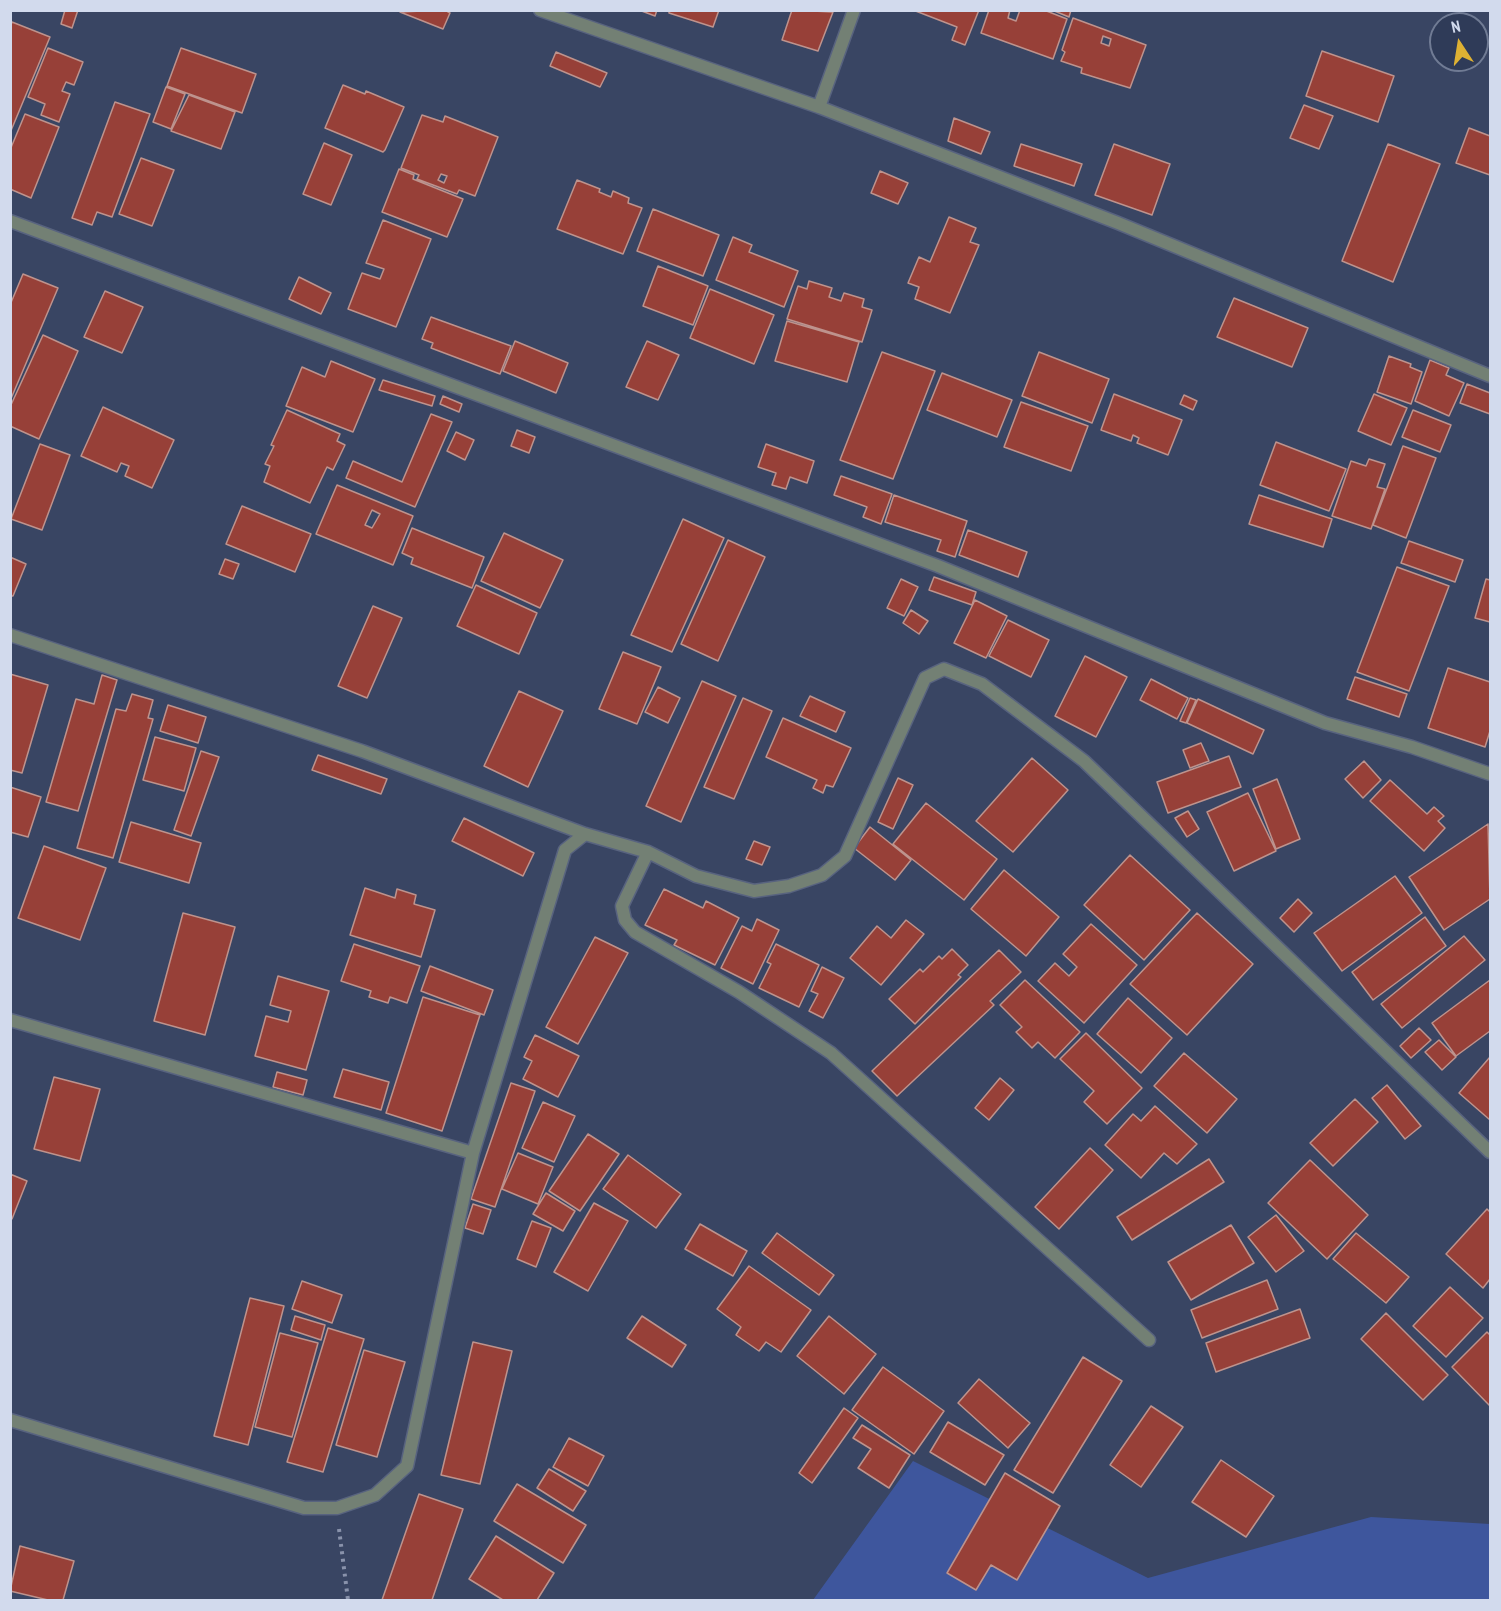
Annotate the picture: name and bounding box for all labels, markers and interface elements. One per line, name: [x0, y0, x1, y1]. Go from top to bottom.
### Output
north arrow: [1429, 12, 1489, 72]
text: N: [1449, 16, 1462, 37]

